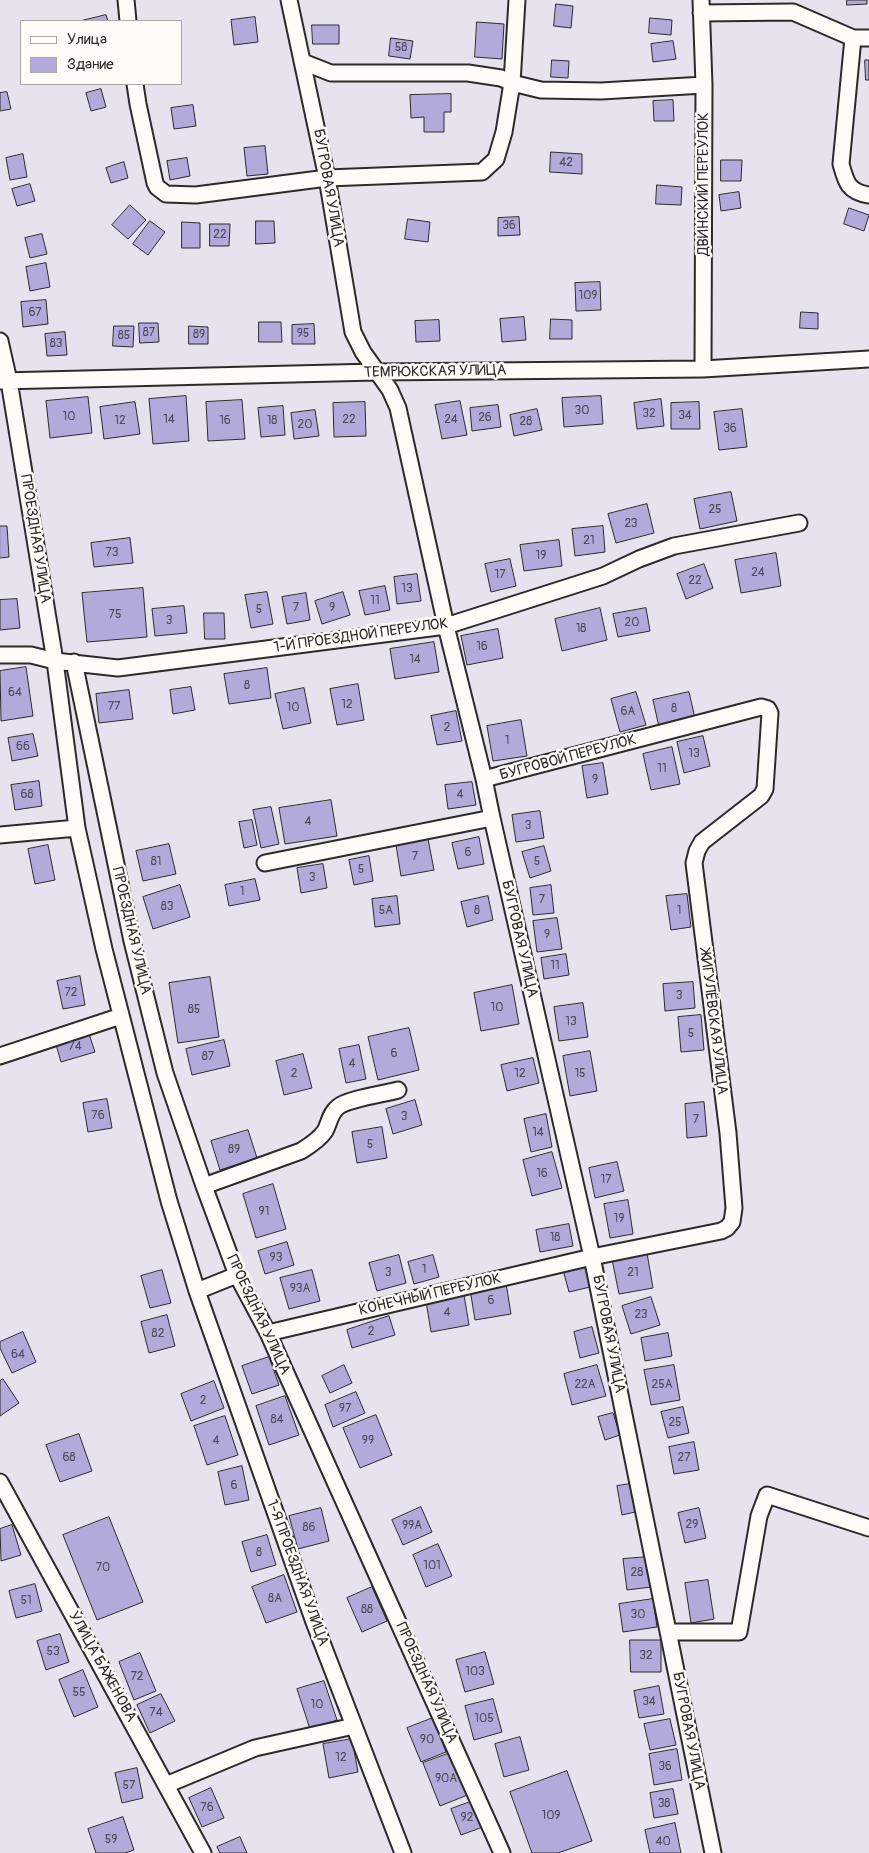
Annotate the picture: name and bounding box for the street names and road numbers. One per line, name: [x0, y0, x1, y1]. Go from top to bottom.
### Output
street label: ДВИНСКИЙ ПЕРЕУЛОК: [695, 112, 713, 256]
street label: БУГРОВАЯ УЛИЦА: [309, 127, 347, 249]
street label: ТЕМРЮКСКАЯ УЛИЦА: [363, 362, 507, 382]
street label: ПРОЕЗДНАЯ УЛИЦА: [16, 473, 54, 605]
street label: 1-Й ПРОЕЗДНОЙ ПЕРЕУЛОК: [273, 615, 449, 657]
street label: БУГРОВОЙ ПЕРЕУЛОК: [498, 731, 638, 785]
street label: ПРОЕЗДНАЯ УЛИЦА: [108, 865, 154, 997]
street label: БУГРОВАЯ УЛИЦА: [497, 879, 541, 999]
street label: ЖИГУЛЁВСКАЯ УЛИЦА: [695, 948, 731, 1096]
street label: ПРОЕЗДНАЯ УЛИЦА: [222, 1252, 294, 1378]
street label: КОНЕЧНЫЙ ПЕРЕУЛОК: [357, 1270, 503, 1320]
street label: БУГРОВАЯ УЛИЦА: [588, 1274, 628, 1394]
street label: 1-Я ПРОЕЗДНАЯ УЛИЦА: [262, 1497, 332, 1649]
street label: УЛИЦА БАЖЕНОВА: [64, 1609, 140, 1725]
street label: ПРОЕЗДНАЯ УЛИЦА: [391, 1620, 461, 1746]
street label: БУГРОВАЯ УЛИЦА: [668, 1671, 708, 1791]

